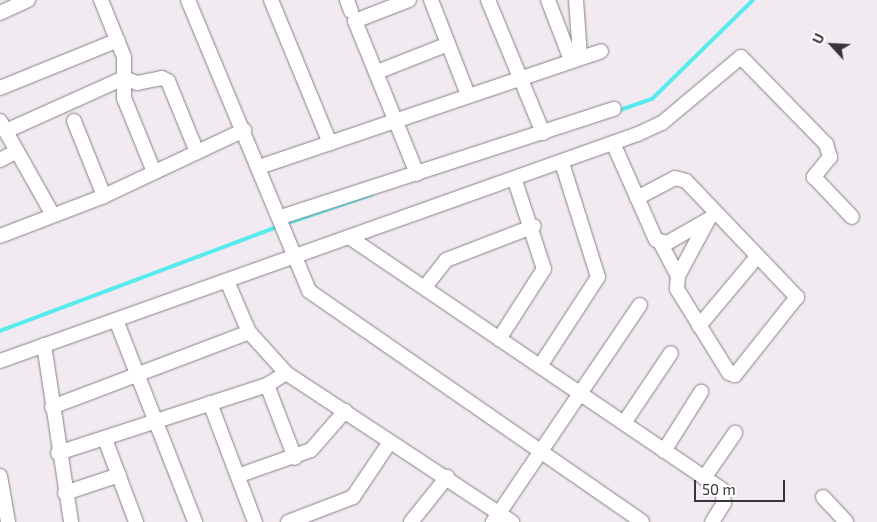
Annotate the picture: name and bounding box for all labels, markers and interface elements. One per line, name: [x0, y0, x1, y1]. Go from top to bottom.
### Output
north arrow: [807, 20, 857, 70]
text: U: [808, 31, 828, 46]
scale bar: [697, 470, 788, 502]
text: 50 m: [702, 480, 736, 498]

